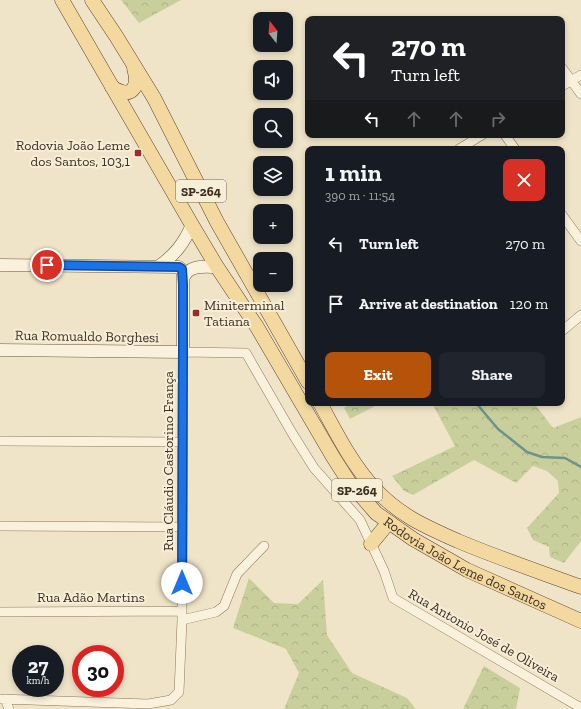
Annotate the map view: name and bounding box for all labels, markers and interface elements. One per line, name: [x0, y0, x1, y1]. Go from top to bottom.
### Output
north arrow: [253, 12, 293, 52]
map controls: [253, 12, 293, 292]
text: 270 m: [391, 30, 466, 63]
icon: left: [325, 32, 377, 84]
button: sound: [253, 60, 293, 100]
text: Turn left: [391, 64, 460, 86]
button: search: [253, 108, 293, 148]
icon: left: [361, 108, 383, 130]
icon: ahead: [403, 108, 425, 130]
icon: ahead: [445, 108, 467, 130]
icon: right: [487, 108, 509, 130]
place label: Rodovia João Leme dos Santos, 103,1: [16, 137, 131, 170]
marker: Rodovia João Leme dos Santos, 103,1: [133, 148, 143, 158]
button: layers: [253, 156, 293, 196]
text: 1 min: [325, 158, 382, 187]
button: close: [503, 159, 545, 201]
road number: SP-264: [176, 180, 226, 202]
text: 390 m · 11:54: [325, 188, 395, 203]
button: +: [253, 204, 293, 244]
icon: left: [325, 233, 347, 255]
text: Turn left: [359, 235, 419, 253]
text: 270 m: [505, 235, 545, 253]
pin: [30, 248, 64, 282]
button: −: [253, 252, 293, 292]
icon: arrive: [36, 254, 58, 276]
icon: arrive: [325, 293, 347, 315]
text: Arrive at destination: [359, 295, 498, 313]
text: 120 m: [510, 295, 548, 313]
place label: Miniterminal Tatiana: [204, 297, 285, 330]
marker: Miniterminal Tatiana: [191, 308, 201, 318]
street label: Rua Romualdo Borghesi: [15, 327, 159, 346]
button: Exit: [325, 352, 431, 398]
button: Share: [439, 352, 545, 398]
street label: Rua Cláudio Castorino França: [160, 371, 177, 551]
road number: SP-264: [332, 479, 382, 501]
street label: Rodovia João Leme dos Santos: [380, 513, 549, 614]
position arrow: [161, 562, 203, 604]
street label: Rua Antonio José de Oliveira: [405, 585, 563, 686]
street label: Rua Adão Martins: [37, 589, 145, 606]
speed limit sign: 30: [72, 645, 124, 697]
text: 27: [28, 654, 48, 678]
text: km/h: [27, 675, 49, 687]

